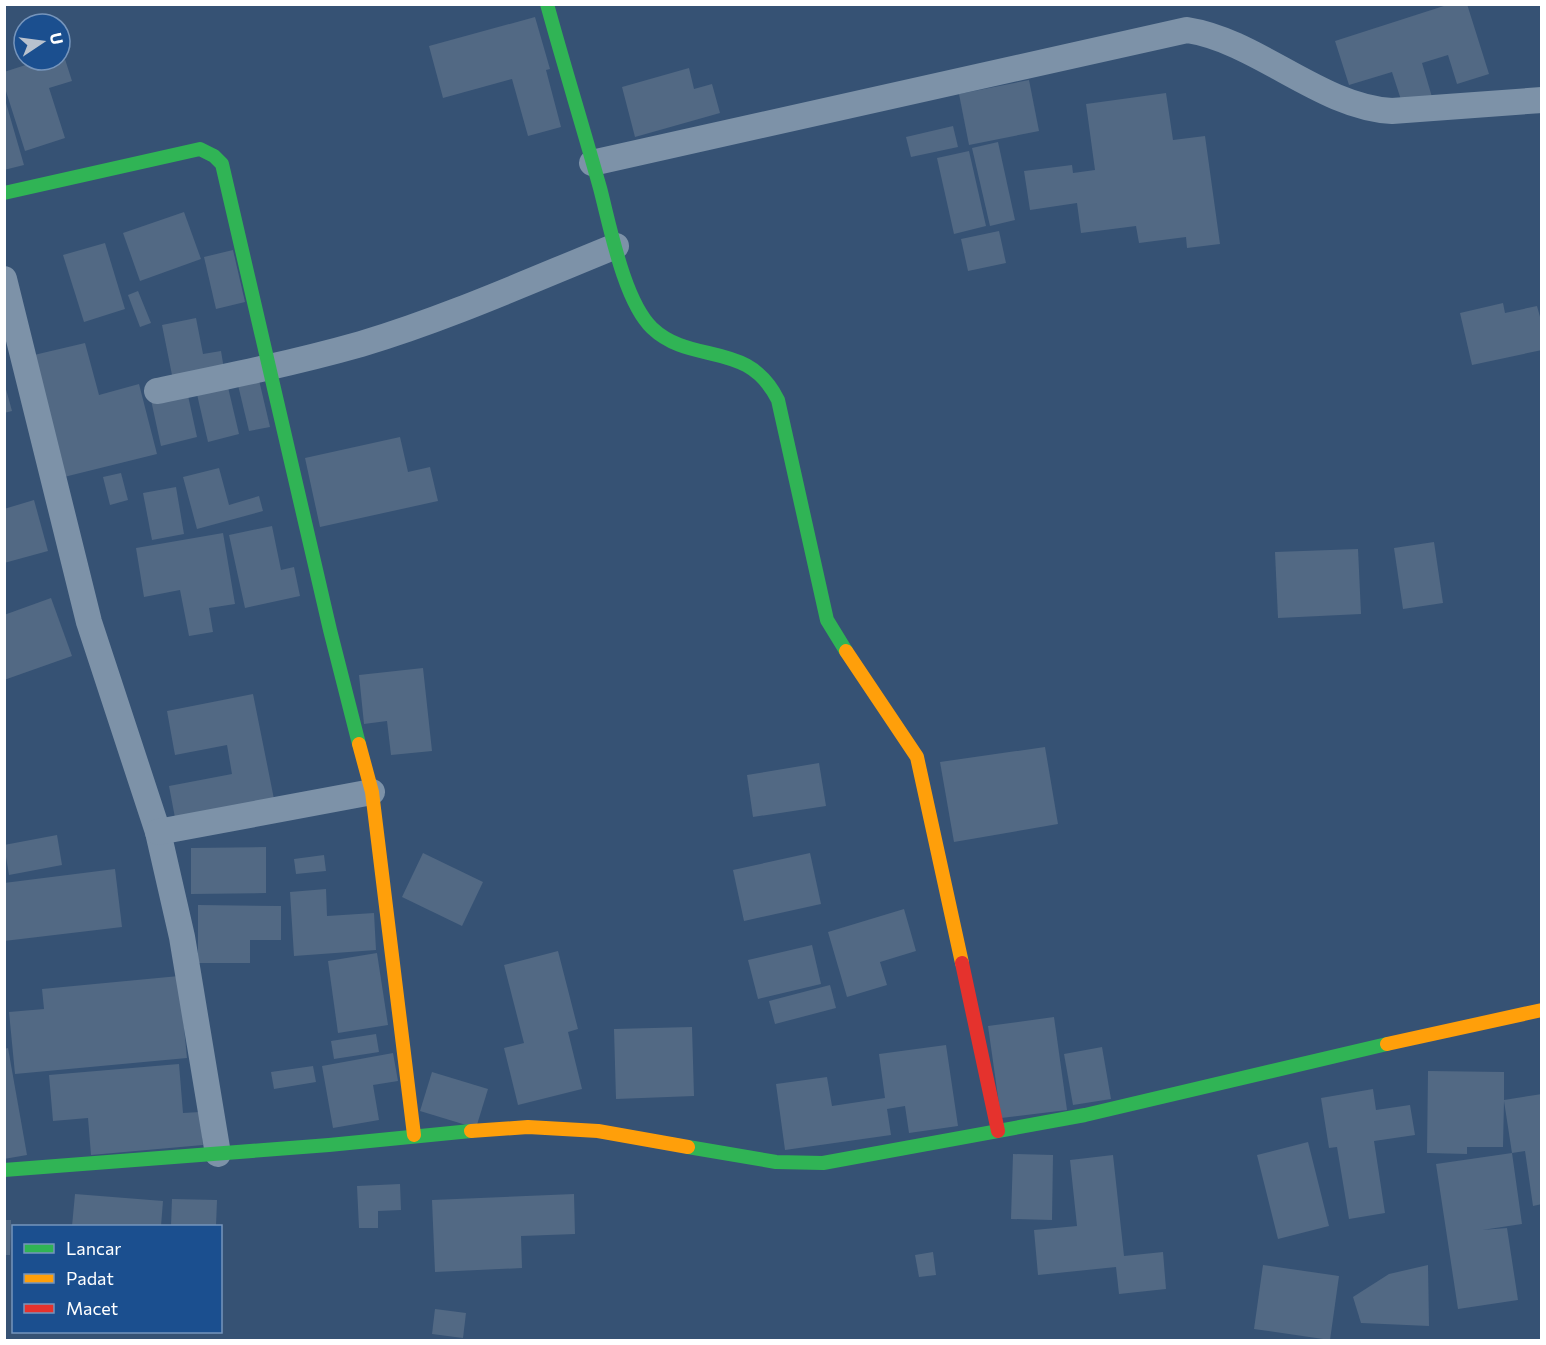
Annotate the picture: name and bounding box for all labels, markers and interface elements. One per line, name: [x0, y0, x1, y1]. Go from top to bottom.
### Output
north arrow: [12, 12, 72, 72]
text: U: [47, 31, 68, 46]
legend: [12, 1225, 222, 1333]
text: Lancar: [66, 1237, 122, 1259]
text: Padat: [66, 1267, 114, 1289]
text: Macet: [66, 1297, 118, 1319]

